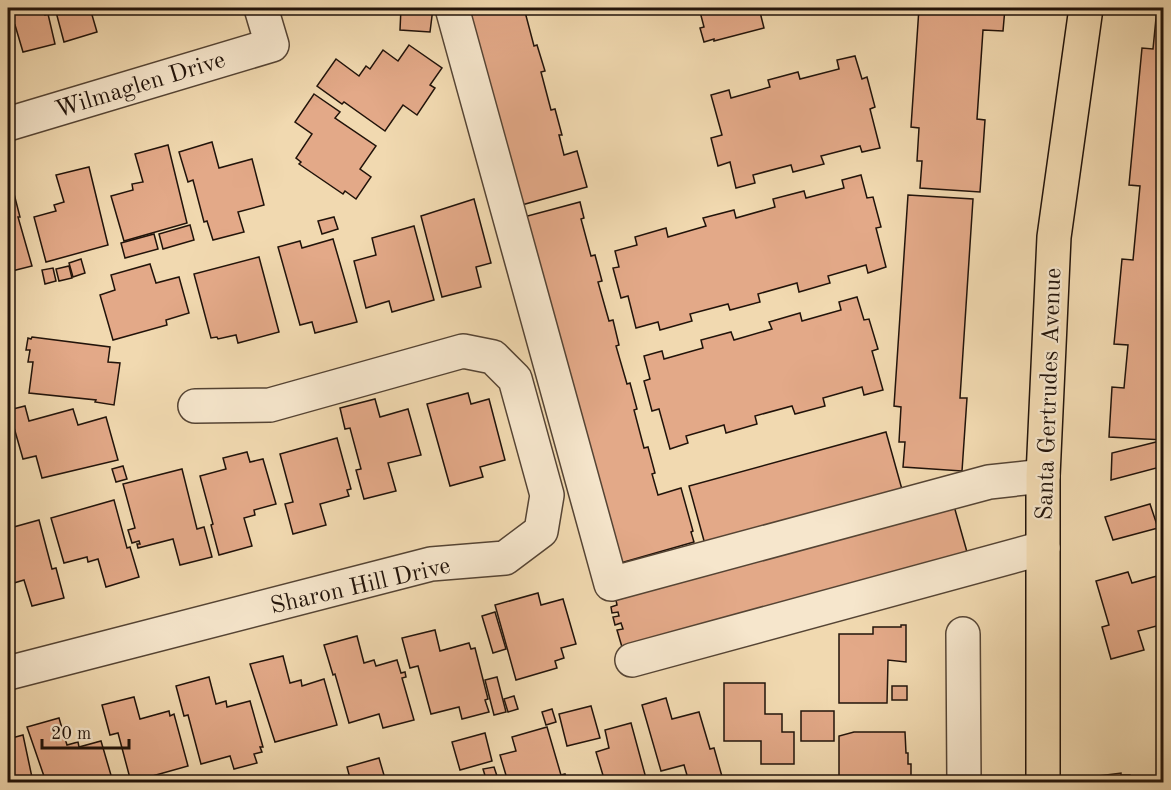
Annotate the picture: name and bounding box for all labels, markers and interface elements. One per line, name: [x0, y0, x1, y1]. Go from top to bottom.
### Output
street label: Wilmaglen Drive: [53, 49, 228, 123]
street label: Santa Gertrudes Avenue: [1034, 267, 1066, 521]
street label: Sharon Hill Drive: [268, 555, 453, 619]
scale bar: [42, 712, 129, 750]
text: 20 m: [51, 725, 91, 743]

